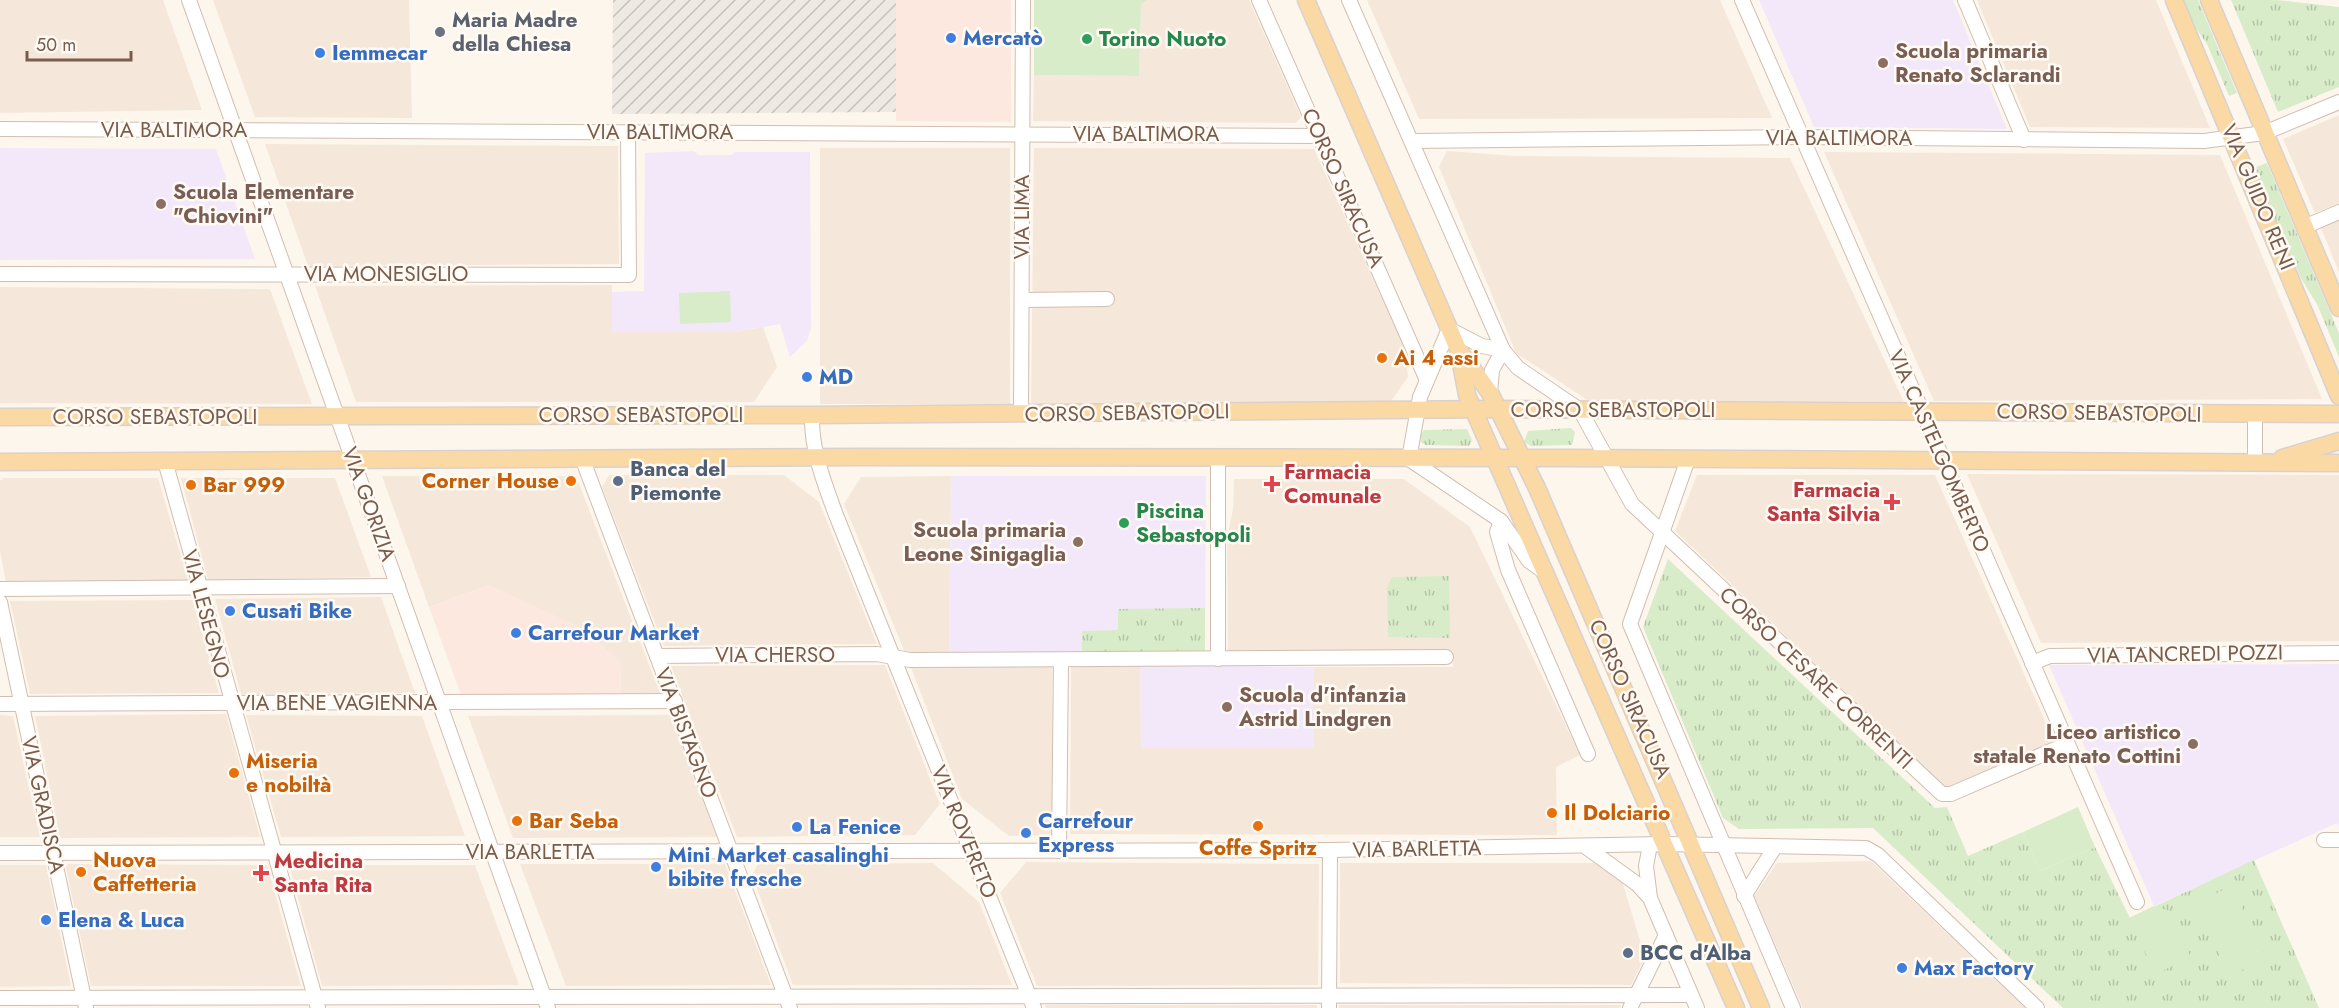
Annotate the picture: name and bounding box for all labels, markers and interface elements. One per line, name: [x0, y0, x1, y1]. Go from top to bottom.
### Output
place label: Maria Madre della Chiesa: [452, 5, 577, 59]
place label: Mercatò: [963, 23, 1043, 53]
scale bar: [27, 24, 130, 62]
place label: Torino Nuoto: [1099, 24, 1226, 54]
marker: Maria Madre della Chiesa: [433, 25, 447, 39]
marker: Mercatò: [944, 31, 958, 45]
text: 50 m: [36, 32, 76, 58]
marker: Torino Nuoto: [1080, 32, 1094, 46]
place label: Scuola primaria Renato Sclarandi: [1895, 36, 2061, 90]
place label: Iemmecar: [332, 38, 428, 68]
marker: Iemmecar: [313, 46, 327, 60]
marker: Scuola primaria Renato Sclarandi: [1876, 56, 1890, 70]
street label: CORSO SIRACUSA: [1294, 103, 1392, 273]
street label: VIA BALTIMORA: [101, 115, 247, 145]
street label: VIA BALTIMORA: [587, 117, 733, 147]
street label: VIA BALTIMORA: [1073, 119, 1219, 149]
street label: VIA GUIDO RENI: [2214, 120, 2302, 274]
street label: VIA BALTIMORA: [1766, 123, 1912, 153]
street label: VIA LIMA: [1007, 175, 1037, 259]
place label: Scuola Elementare "Chiovini": [173, 177, 354, 231]
marker: Scuola Elementare "Chiovini": [154, 197, 168, 211]
street label: VIA MONESIGLIO: [304, 259, 468, 289]
place label: Ai 4 assi: [1393, 343, 1479, 373]
street label: VIA CASTELGOMBERTO: [1881, 345, 1997, 557]
marker: Ai 4 assi: [1375, 351, 1389, 365]
place label: MD: [819, 362, 853, 392]
marker: MD: [800, 370, 814, 384]
street label: CORSO SEBASTOPOLI: [1511, 395, 1715, 425]
street label: CORSO SEBASTOPOLI: [1024, 396, 1230, 430]
street label: CORSO SEBASTOPOLI: [1996, 396, 2202, 430]
street label: CORSO SEBASTOPOLI: [539, 400, 743, 430]
street label: CORSO SEBASTOPOLI: [53, 402, 257, 432]
street label: VIA GORIZIA: [334, 443, 404, 565]
place label: Banca del Piemonte: [630, 454, 726, 508]
place label: Farmacia Comunale: [1284, 457, 1382, 511]
place label: Corner House: [422, 466, 559, 496]
place label: Bar 999: [203, 470, 285, 500]
marker: Corner House: [564, 474, 578, 488]
marker: Banca del Piemonte: [611, 474, 625, 488]
place label: Farmacia Santa Silvia: [1766, 475, 1880, 529]
marker: Farmacia Comunale: [1265, 477, 1279, 491]
marker: Bar 999: [184, 478, 198, 492]
marker: Farmacia Santa Silvia: [1885, 495, 1899, 509]
place label: Piscina Sebastopoli: [1136, 496, 1251, 550]
place label: Scuola primaria Leone Sinigaglia: [904, 515, 1066, 569]
marker: Piscina Sebastopoli: [1117, 516, 1131, 530]
marker: Scuola primaria Leone Sinigaglia: [1071, 535, 1085, 549]
street label: VIA LESEGNO: [174, 546, 238, 682]
street label: CORSO CESARE CORRENTI: [1712, 580, 1920, 776]
place label: Cusati Bike: [242, 596, 352, 626]
marker: Cusati Bike: [223, 604, 237, 618]
street label: CORSO SIRACUSA: [1581, 614, 1679, 784]
place label: Carrefour Market: [528, 618, 699, 648]
marker: Carrefour Market: [509, 626, 523, 640]
street label: VIA TANCREDI POZZI: [2087, 637, 2283, 671]
street label: VIA CHERSO: [715, 640, 835, 670]
street label: VIA BISTAGNO: [647, 663, 725, 803]
place label: Scuola d'infanzia Astrid Lindgren: [1238, 680, 1406, 734]
street label: VIA BENE VAGIENNA: [237, 688, 438, 718]
marker: Scuola d'infanzia Astrid Lindgren: [1220, 700, 1234, 714]
place label: Liceo artistico statale Renato Cottini: [1973, 717, 2181, 771]
street label: VIA GRADISCA: [14, 733, 72, 877]
marker: Liceo artistico statale Renato Cottini: [2186, 737, 2200, 751]
place label: Miseria e nobiltà: [246, 746, 331, 800]
street label: VIA ROVERETO: [924, 761, 1004, 903]
marker: Miseria e nobiltà: [227, 766, 241, 780]
place label: Il Dolciario: [1564, 798, 1670, 828]
place label: Bar Seba: [529, 806, 619, 836]
place label: Carrefour Express: [1038, 806, 1134, 860]
marker: Il Dolciario: [1545, 806, 1559, 820]
place label: La Fenice: [809, 812, 901, 842]
marker: Bar Seba: [510, 814, 524, 828]
marker: Coffe Spritz: [1251, 819, 1265, 833]
marker: La Fenice: [790, 820, 804, 834]
marker: Carrefour Express: [1019, 826, 1033, 840]
place label: Coffe Spritz: [1199, 833, 1317, 863]
street label: VIA BARLETTA: [1352, 833, 1482, 865]
street label: VIA BARLETTA: [465, 837, 595, 867]
place label: Mini Market casalinghi bibite fresche: [668, 840, 889, 894]
place label: Nuova Caffetteria: [93, 845, 197, 899]
place label: Medicina Santa Rita: [274, 846, 372, 900]
marker: Mini Market casalinghi bibite fresche: [649, 860, 663, 874]
marker: Medicina Santa Rita: [252, 864, 270, 882]
marker: Nuova Caffetteria: [74, 865, 88, 879]
place label: Elena & Luca: [58, 905, 185, 935]
marker: Elena & Luca: [39, 913, 53, 927]
place label: BCC d'Alba: [1640, 938, 1751, 968]
marker: BCC d'Alba: [1621, 946, 1635, 960]
place label: Max Factory: [1914, 953, 2035, 983]
marker: Max Factory: [1895, 961, 1909, 975]

